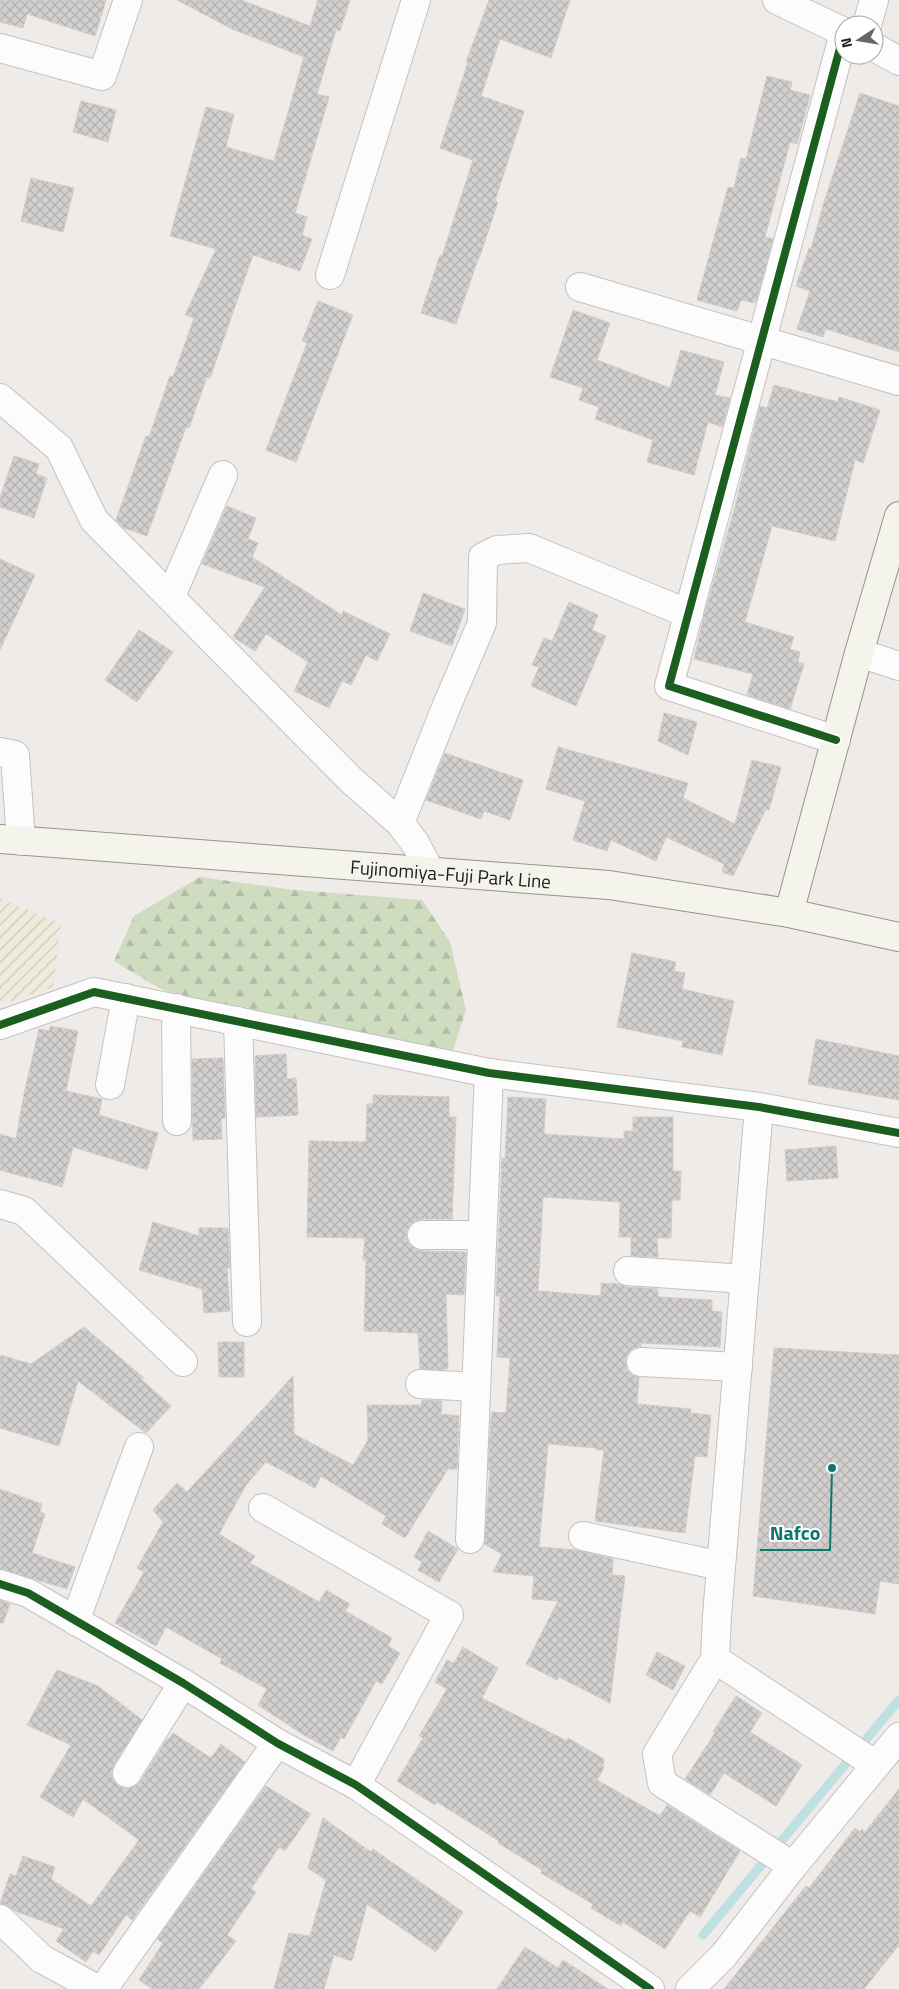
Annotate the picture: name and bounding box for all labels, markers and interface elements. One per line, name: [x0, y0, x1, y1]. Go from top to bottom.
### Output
north arrow: [834, 15, 884, 65]
text: N: [835, 36, 857, 50]
street label: Fujinomiya-Fuji Park Line: [349, 851, 552, 895]
callout: Nafco: [760, 1515, 830, 1550]
text: Nafco: [770, 1517, 820, 1548]

